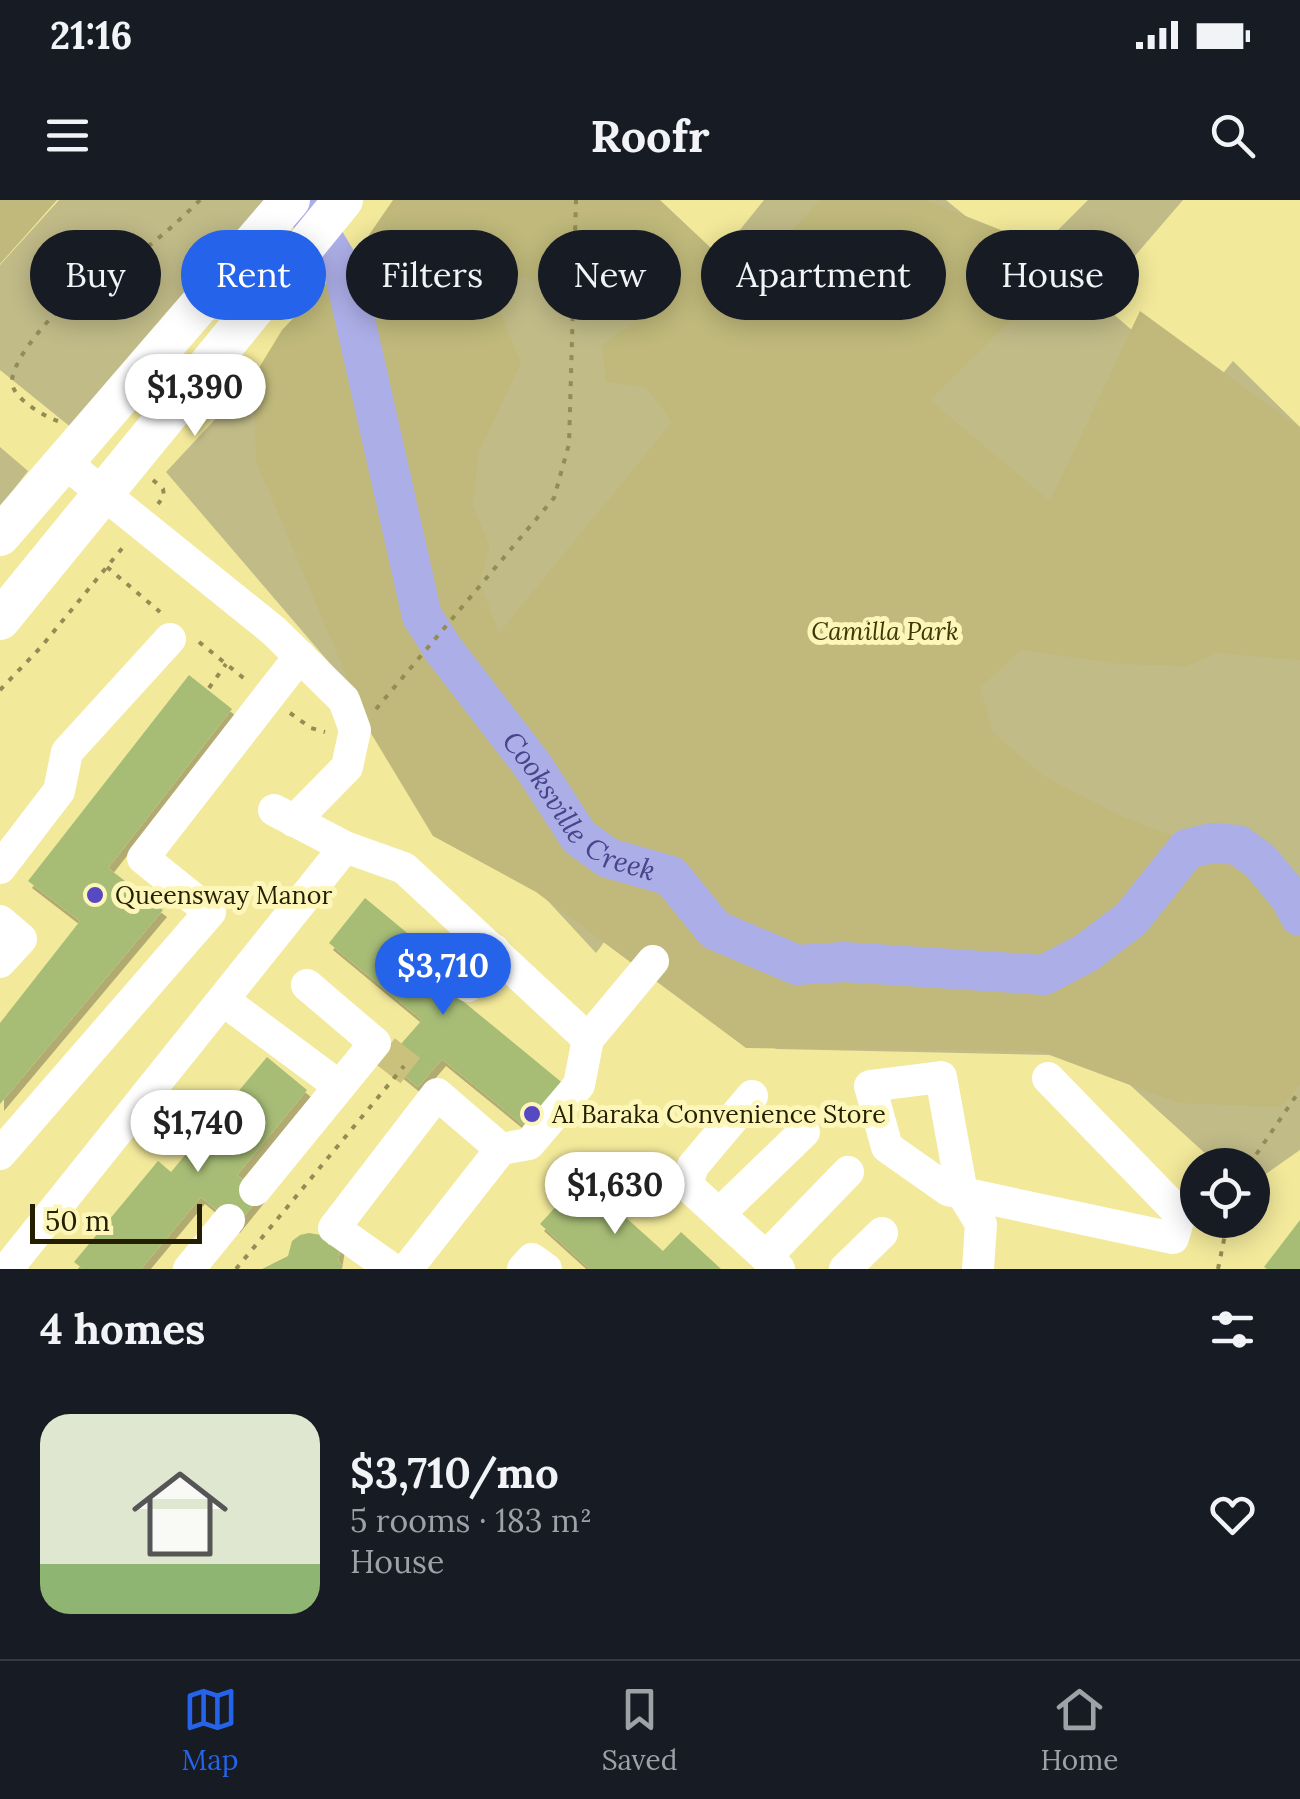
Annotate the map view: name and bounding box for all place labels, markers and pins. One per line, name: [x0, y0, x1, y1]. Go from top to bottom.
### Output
pin: $1,390: [114, 354, 276, 439]
place label: Queensway Manor: [115, 879, 332, 911]
marker: Queensway Manor: [84, 884, 106, 906]
pin: $3,710: [362, 933, 524, 1018]
pin: $1,740: [117, 1090, 279, 1175]
place label: Al Baraka Convenience Store: [551, 1098, 886, 1130]
marker: Al Baraka Convenience Store: [521, 1103, 543, 1125]
pin: $1,630: [534, 1152, 696, 1237]

